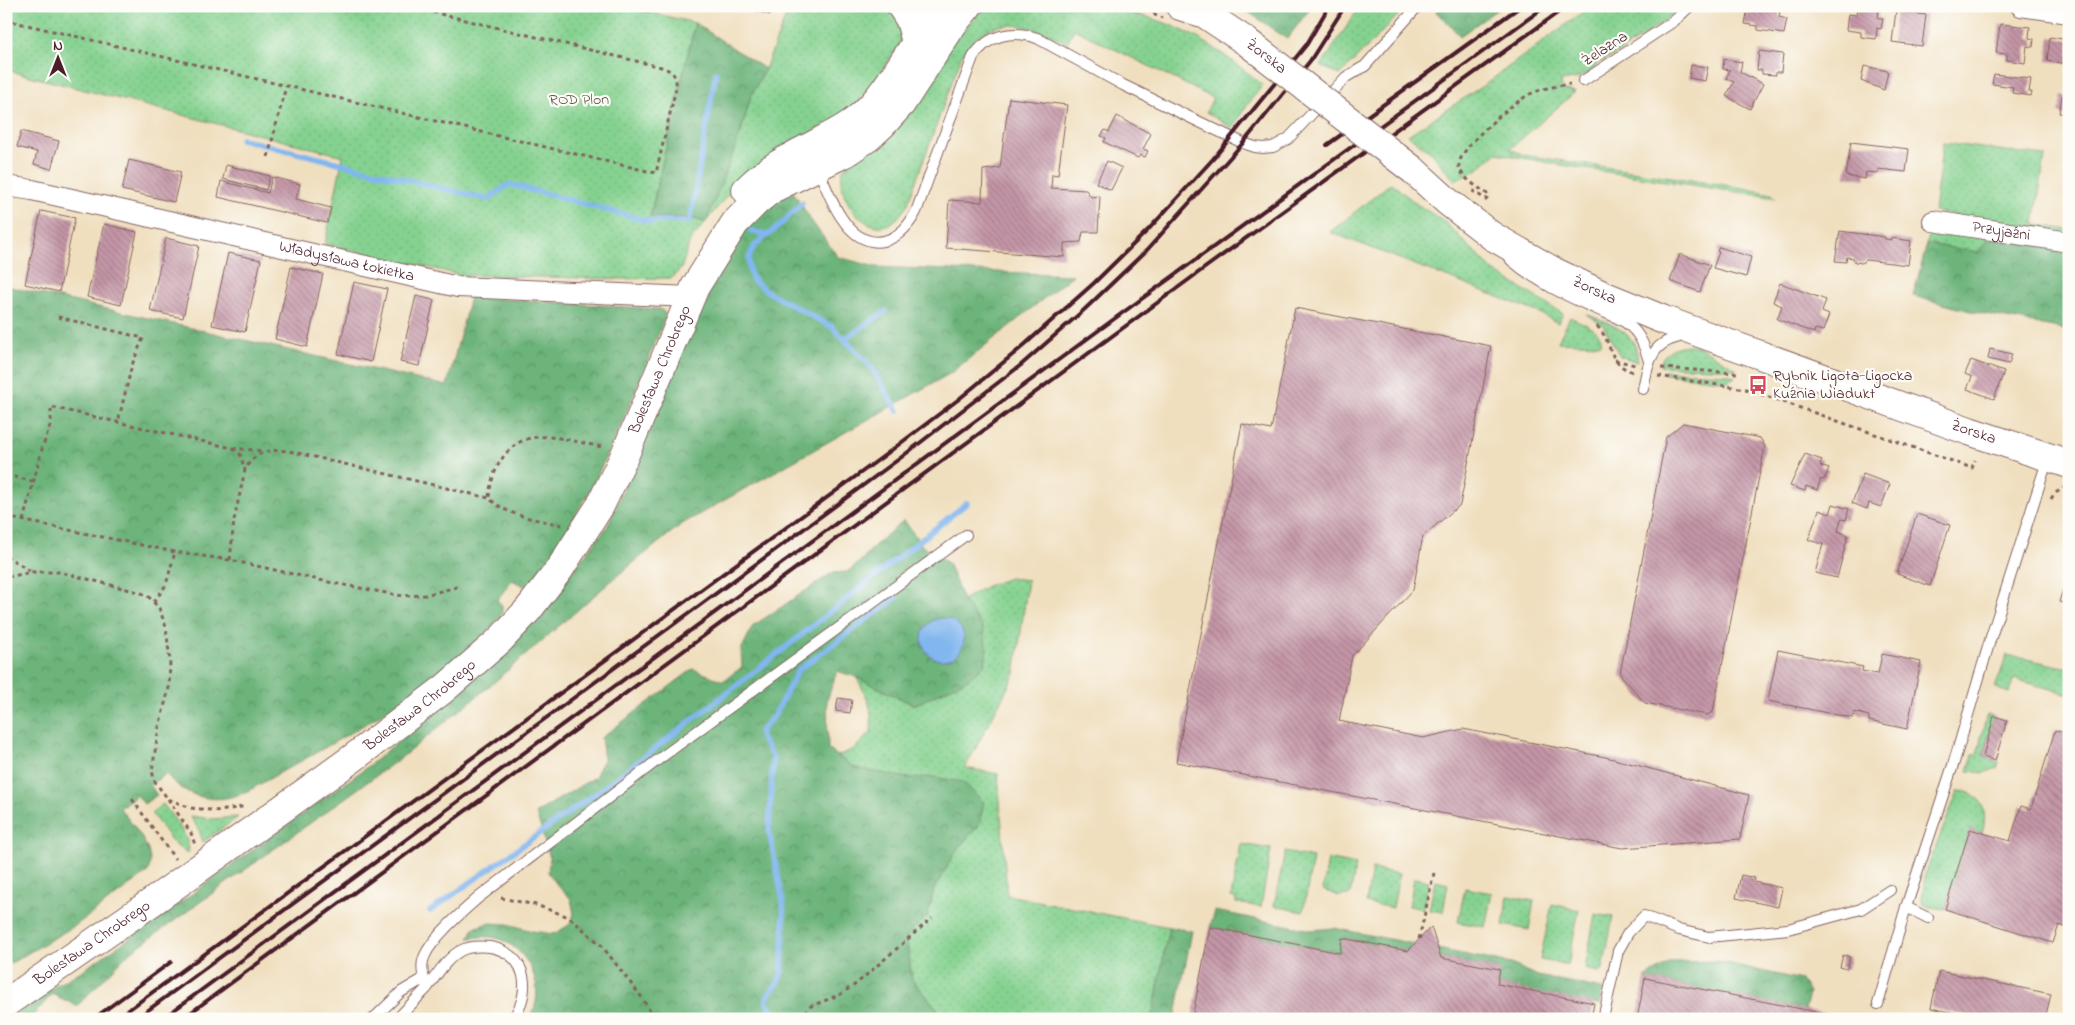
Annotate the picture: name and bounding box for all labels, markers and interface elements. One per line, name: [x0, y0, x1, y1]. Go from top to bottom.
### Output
street label: Żelazna: [1577, 25, 1633, 73]
north arrow: [32, 32, 82, 82]
street label: Żorska: [1240, 33, 1292, 80]
text: N: [53, 36, 63, 57]
park label: ROD Plon: [549, 88, 609, 112]
street label: Przyjaźni: [1971, 215, 2032, 248]
street label: Władysława Łokietka: [277, 235, 417, 289]
street label: Żorska: [1568, 270, 1620, 311]
street label: Bolesława Chrobrego: [622, 302, 698, 439]
place label: Rybnik Ligota-Ligocka Kuźnia Wiadukt: [1773, 364, 1912, 406]
bus stop icon: Rybnik Ligota-Ligocka Kuźnia Wiadukt: [1747, 374, 1769, 396]
street label: Żorska: [1948, 413, 1999, 451]
street label: Bolesława Chrobrego: [358, 654, 482, 758]
street label: Bolesława Chrobrego: [28, 894, 156, 993]

